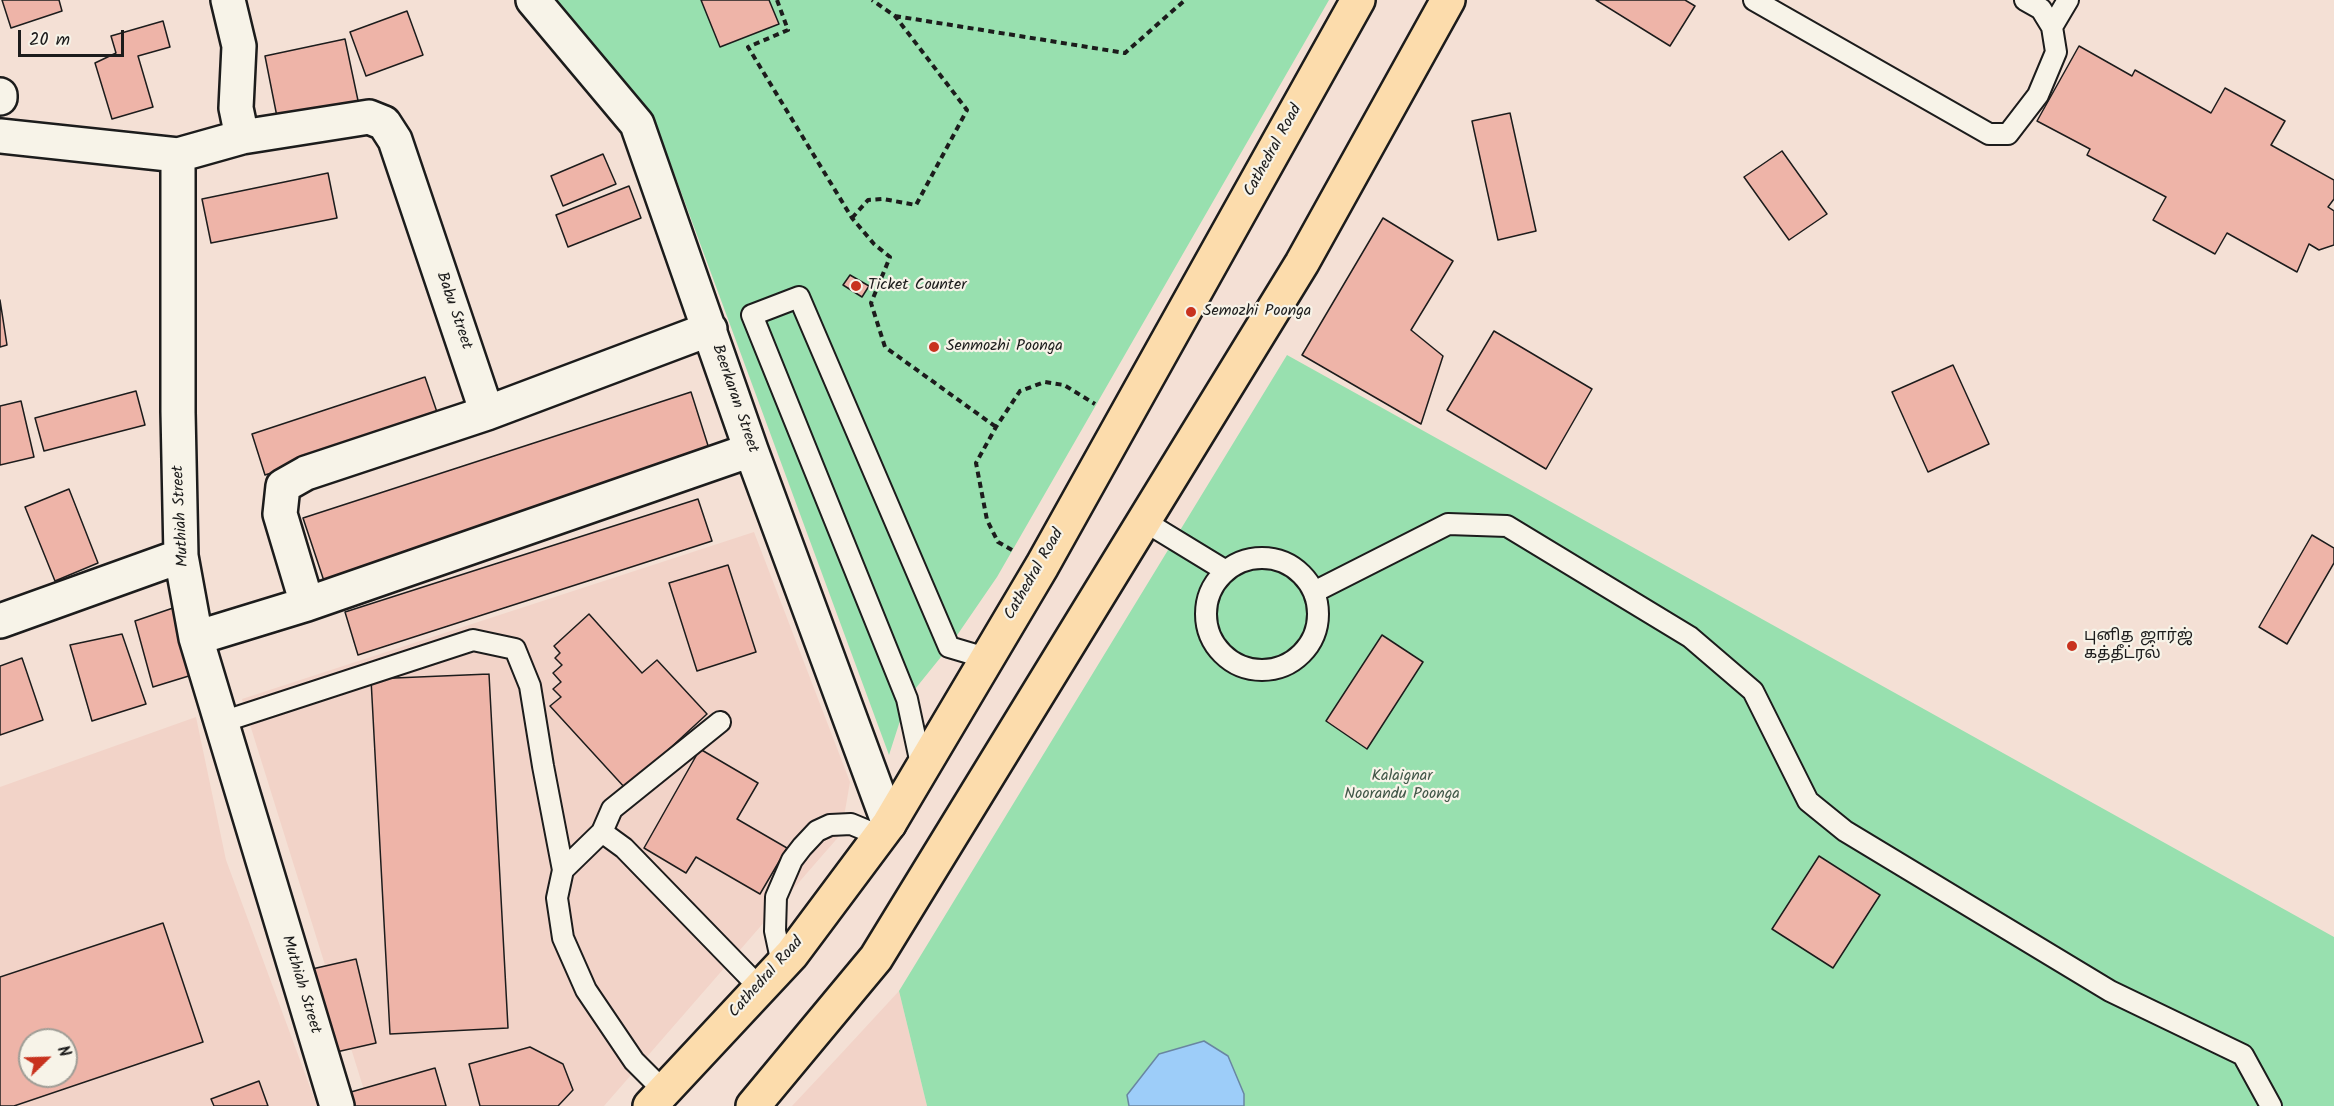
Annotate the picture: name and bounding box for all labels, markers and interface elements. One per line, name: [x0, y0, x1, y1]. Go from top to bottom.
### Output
scale bar: [21, 18, 128, 56]
text: 20 m: [29, 26, 70, 55]
street label: Cathedral Road: [1241, 102, 1307, 200]
street label: Babu Street: [431, 270, 475, 352]
place label: Ticket Counter: [868, 276, 967, 296]
marker: Ticket Counter: [849, 279, 863, 293]
place label: Semozhi Poonga: [1203, 302, 1311, 322]
marker: Semozhi Poonga: [1184, 305, 1198, 319]
place label: Senmozhi Poonga: [946, 337, 1063, 357]
marker: Senmozhi Poonga: [927, 340, 941, 354]
street label: Beerkaran Street: [706, 342, 762, 456]
street label: Muthiah Street: [170, 465, 194, 567]
street label: Cathedral Road: [1001, 526, 1069, 624]
place label: புனித ஜார்ஜ் கத்தீட்ரல்: [2084, 627, 2193, 665]
marker: புனித ஜார்ஜ் கத்தீட்ரல்: [2065, 639, 2079, 653]
park label: Kalaignar Noorandu Poonga: [1344, 767, 1460, 805]
street label: Muthiah Street: [276, 933, 324, 1037]
street label: Cathedral Road: [726, 934, 808, 1022]
north arrow: [18, 1028, 78, 1088]
text: N: [50, 1042, 77, 1061]

